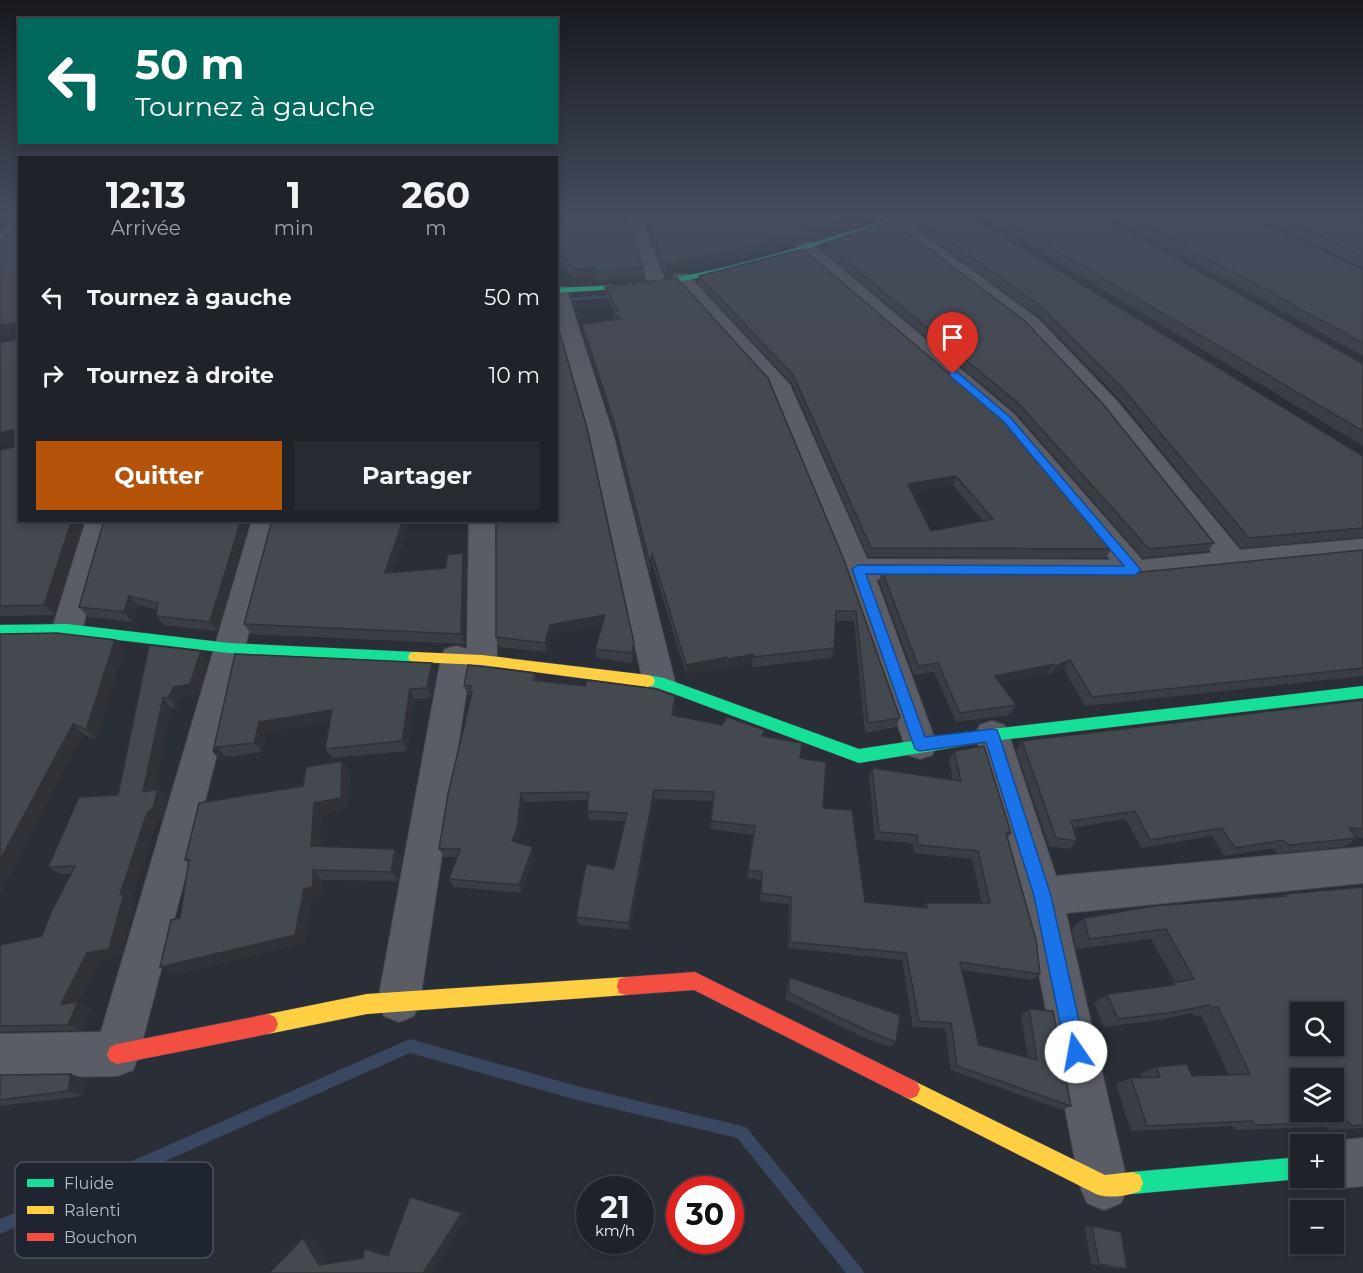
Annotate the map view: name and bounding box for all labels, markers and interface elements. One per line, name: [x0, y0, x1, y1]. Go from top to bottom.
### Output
text: 50 m: [135, 38, 244, 90]
icon: left: [36, 42, 114, 120]
text: Tournez à gauche: [135, 90, 375, 123]
text: 12:13: [106, 173, 186, 217]
text: 1: [287, 173, 301, 217]
text: 260: [402, 173, 470, 217]
text: Arrivée: [111, 216, 181, 240]
text: min: [274, 216, 314, 240]
text: m: [425, 216, 447, 240]
icon: left: [36, 281, 69, 314]
text: Tournez à gauche: [87, 284, 292, 311]
text: 50 m: [484, 284, 540, 311]
pin: [927, 312, 978, 374]
icon: arrive: [936, 321, 969, 354]
icon: right: [36, 359, 69, 392]
text: Tournez à droite: [87, 362, 274, 389]
text: 10 m: [488, 362, 540, 389]
button: Quitter: [36, 441, 282, 510]
button: Partager: [294, 441, 540, 510]
map controls: [1290, 1002, 1344, 1254]
button: search: [1290, 1002, 1344, 1056]
position arrow: [1044, 1020, 1108, 1084]
button: layers: [1290, 1068, 1344, 1122]
button: +: [1290, 1134, 1344, 1188]
legend: [15, 1162, 213, 1258]
text: Fluide: [64, 1174, 114, 1193]
speed limit sign: 30: [666, 1176, 744, 1254]
text: 21: [600, 1189, 630, 1226]
button: −: [1290, 1200, 1344, 1254]
text: Ralenti: [64, 1201, 121, 1220]
text: km/h: [595, 1221, 635, 1240]
text: Bouchon: [64, 1228, 137, 1247]

